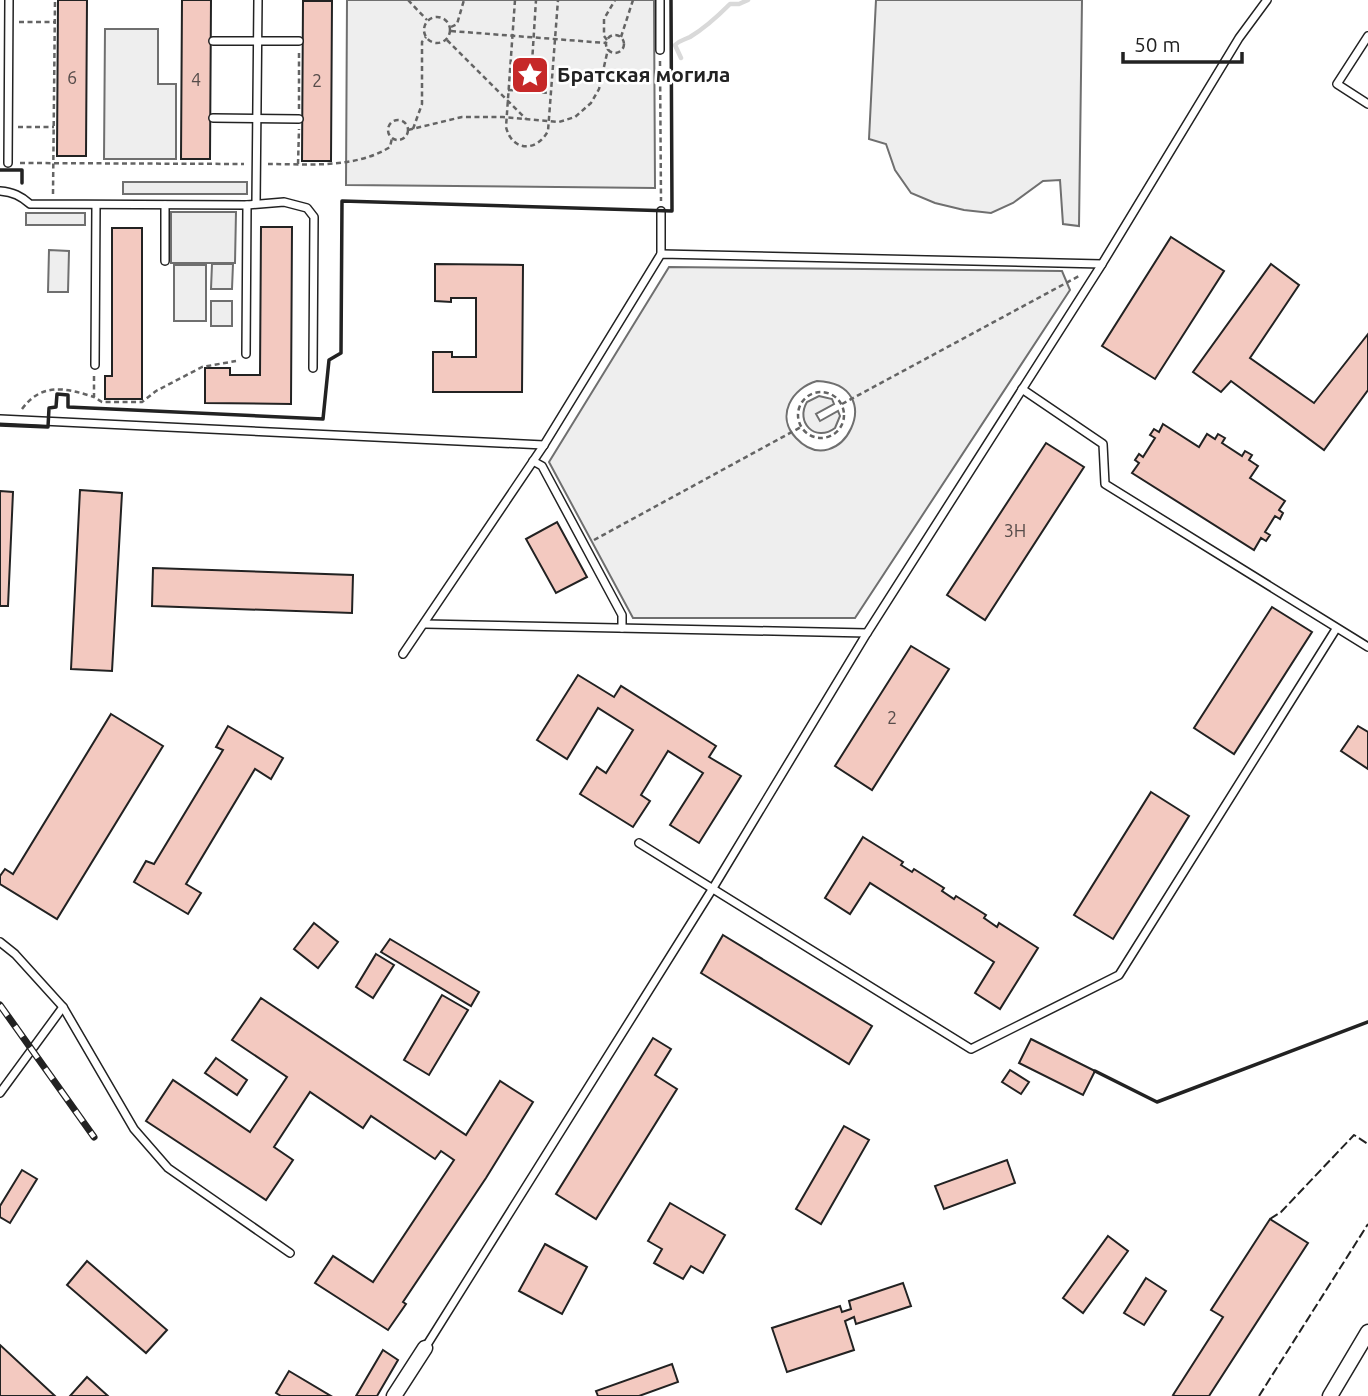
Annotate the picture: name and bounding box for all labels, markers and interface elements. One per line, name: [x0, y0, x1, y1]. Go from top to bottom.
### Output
scale bar: [1123, 21, 1242, 65]
text: 50 m: [1134, 32, 1181, 56]
place icon: Братская могила: [509, 54, 551, 96]
place label: Братская могила: [557, 62, 731, 86]
house number: 6: [67, 67, 77, 87]
house number: 4: [191, 69, 201, 89]
house number: 2: [312, 70, 322, 90]
house number: 3Н: [1004, 520, 1026, 540]
house number: 2: [887, 707, 897, 727]

